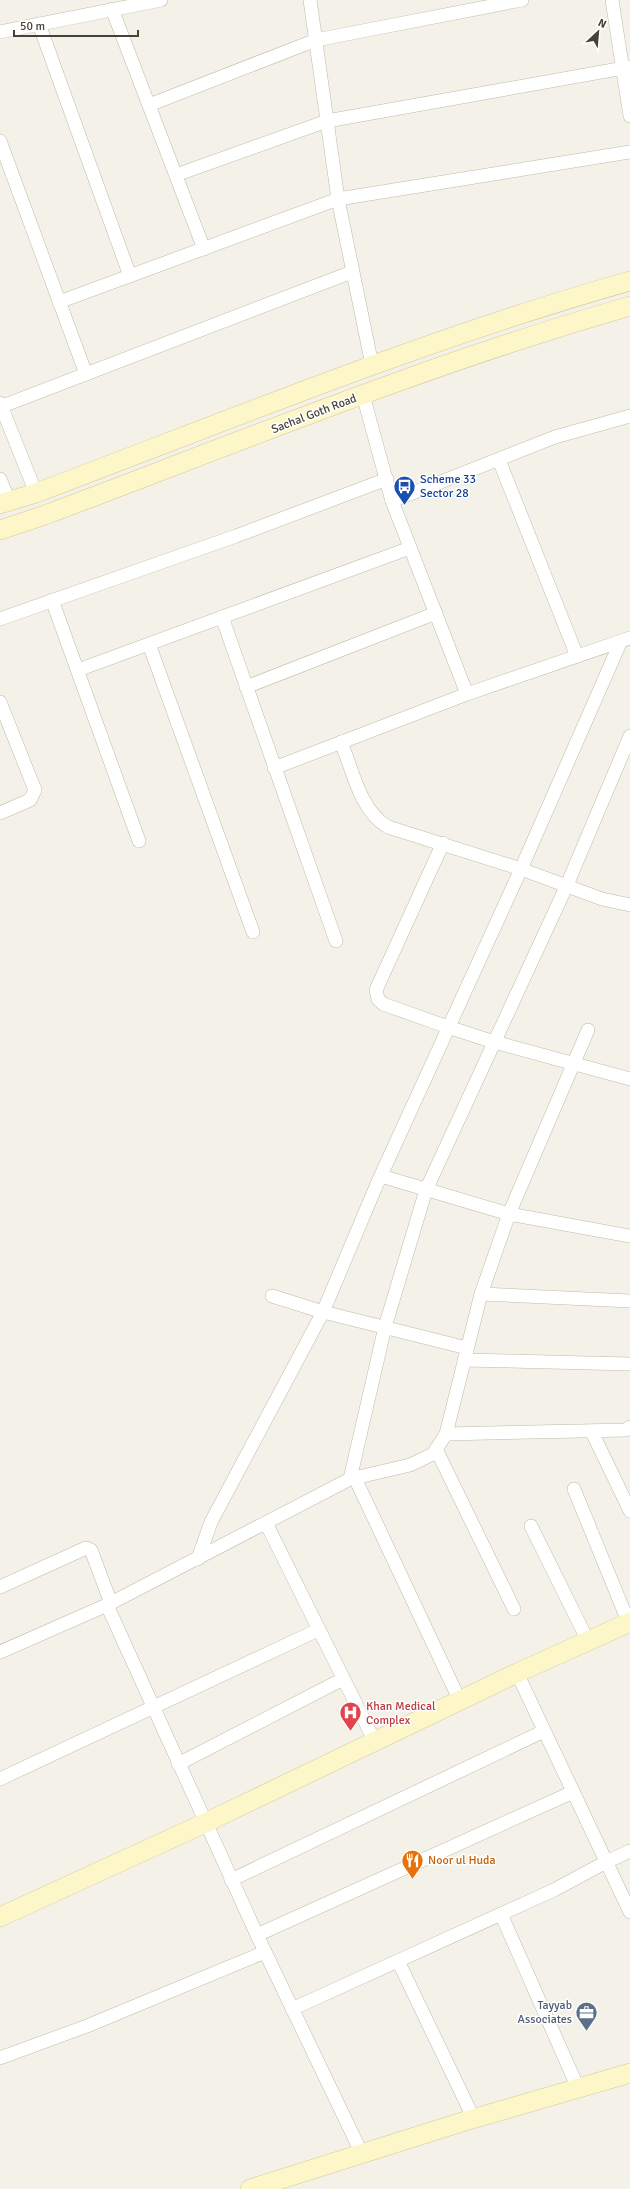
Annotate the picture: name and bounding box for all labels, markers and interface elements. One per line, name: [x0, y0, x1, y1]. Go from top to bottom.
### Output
scale bar: [14, 12, 138, 38]
north arrow: [578, 12, 618, 52]
text: N: [596, 16, 608, 31]
text: 50 m: [20, 19, 45, 34]
street label: Sachal Goth Road: [269, 391, 359, 437]
place label: Scheme 33 Sector 28: [420, 472, 476, 501]
bus stop icon: Scheme 33 Sector 28: [391, 473, 417, 506]
place label: Khan Medical Complex: [366, 1699, 436, 1728]
hospital icon: Khan Medical Complex: [338, 1700, 364, 1733]
restaurant icon: Noor ul Huda: [400, 1847, 426, 1880]
place label: Noor ul Huda: [428, 1853, 496, 1868]
place label: Tayyab Associates: [518, 1998, 572, 2027]
office icon: Tayyab Associates: [574, 1999, 600, 2032]

